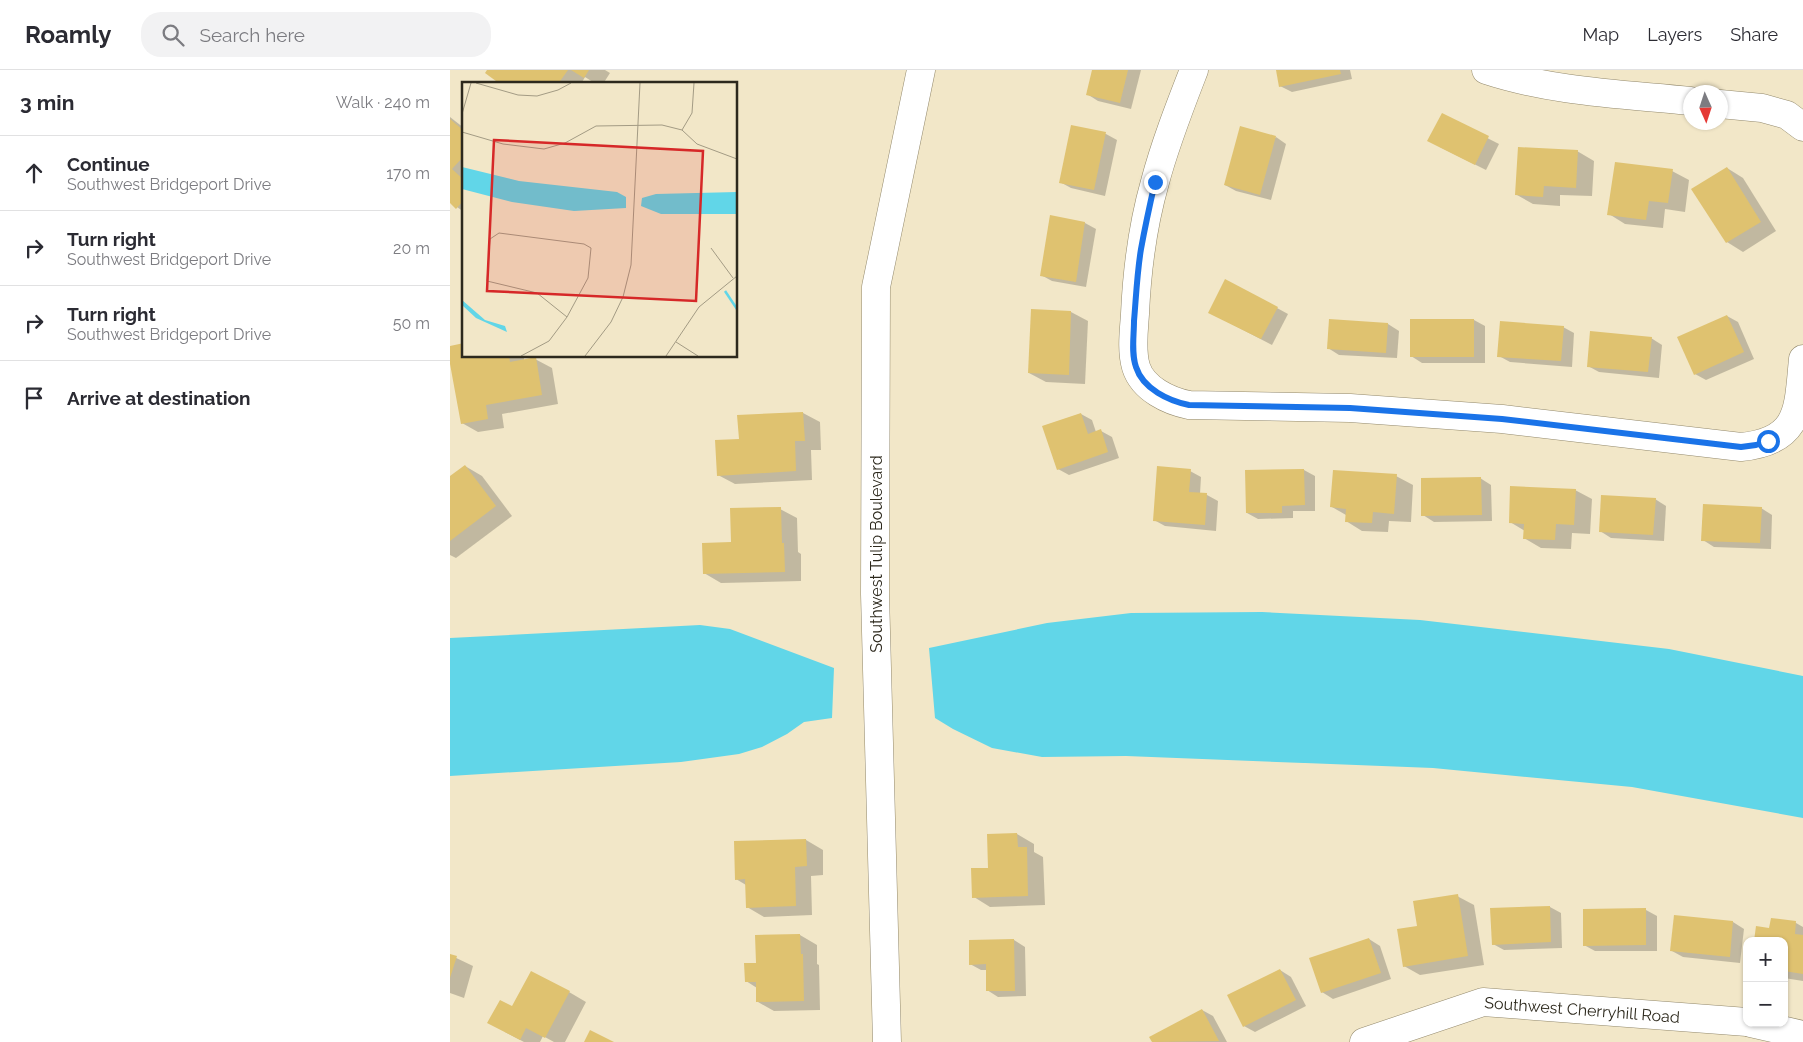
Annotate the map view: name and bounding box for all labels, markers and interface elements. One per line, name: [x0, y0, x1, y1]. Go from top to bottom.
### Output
search box: [141, 12, 491, 57]
text: Roamly: [25, 20, 111, 49]
icon: search: [159, 21, 187, 49]
text: Search here: [199, 24, 305, 46]
text: Map: [1583, 24, 1619, 45]
text: Layers: [1647, 24, 1702, 45]
text: Share: [1730, 24, 1778, 45]
inset map: [462, 82, 738, 358]
north arrow: [1683, 85, 1728, 130]
text: 3 min: [20, 90, 74, 115]
text: Walk · 240 m: [336, 93, 430, 112]
text: Continue: [67, 153, 150, 175]
icon: ahead: [20, 159, 48, 187]
text: 170 m: [386, 164, 430, 183]
route end: [1144, 171, 1167, 194]
text: Southwest Bridgeport Drive: [67, 175, 271, 194]
text: Turn right: [67, 228, 156, 250]
icon: right: [20, 234, 48, 262]
text: 20 m: [393, 239, 430, 258]
text: Southwest Bridgeport Drive: [67, 250, 271, 269]
text: Turn right: [67, 303, 156, 325]
icon: right: [20, 309, 48, 337]
text: 50 m: [393, 314, 430, 333]
text: Southwest Bridgeport Drive: [67, 325, 271, 344]
icon: arrive: [20, 384, 48, 412]
text: Arrive at destination: [67, 387, 251, 409]
route start: [1757, 430, 1780, 453]
street label: Southwest Tulip Boulevard: [867, 455, 886, 653]
map controls: [1743, 937, 1788, 1027]
button: +: [1743, 937, 1788, 982]
button: −: [1743, 982, 1788, 1027]
street label: Southwest Cherryhill Road: [1484, 993, 1681, 1027]

